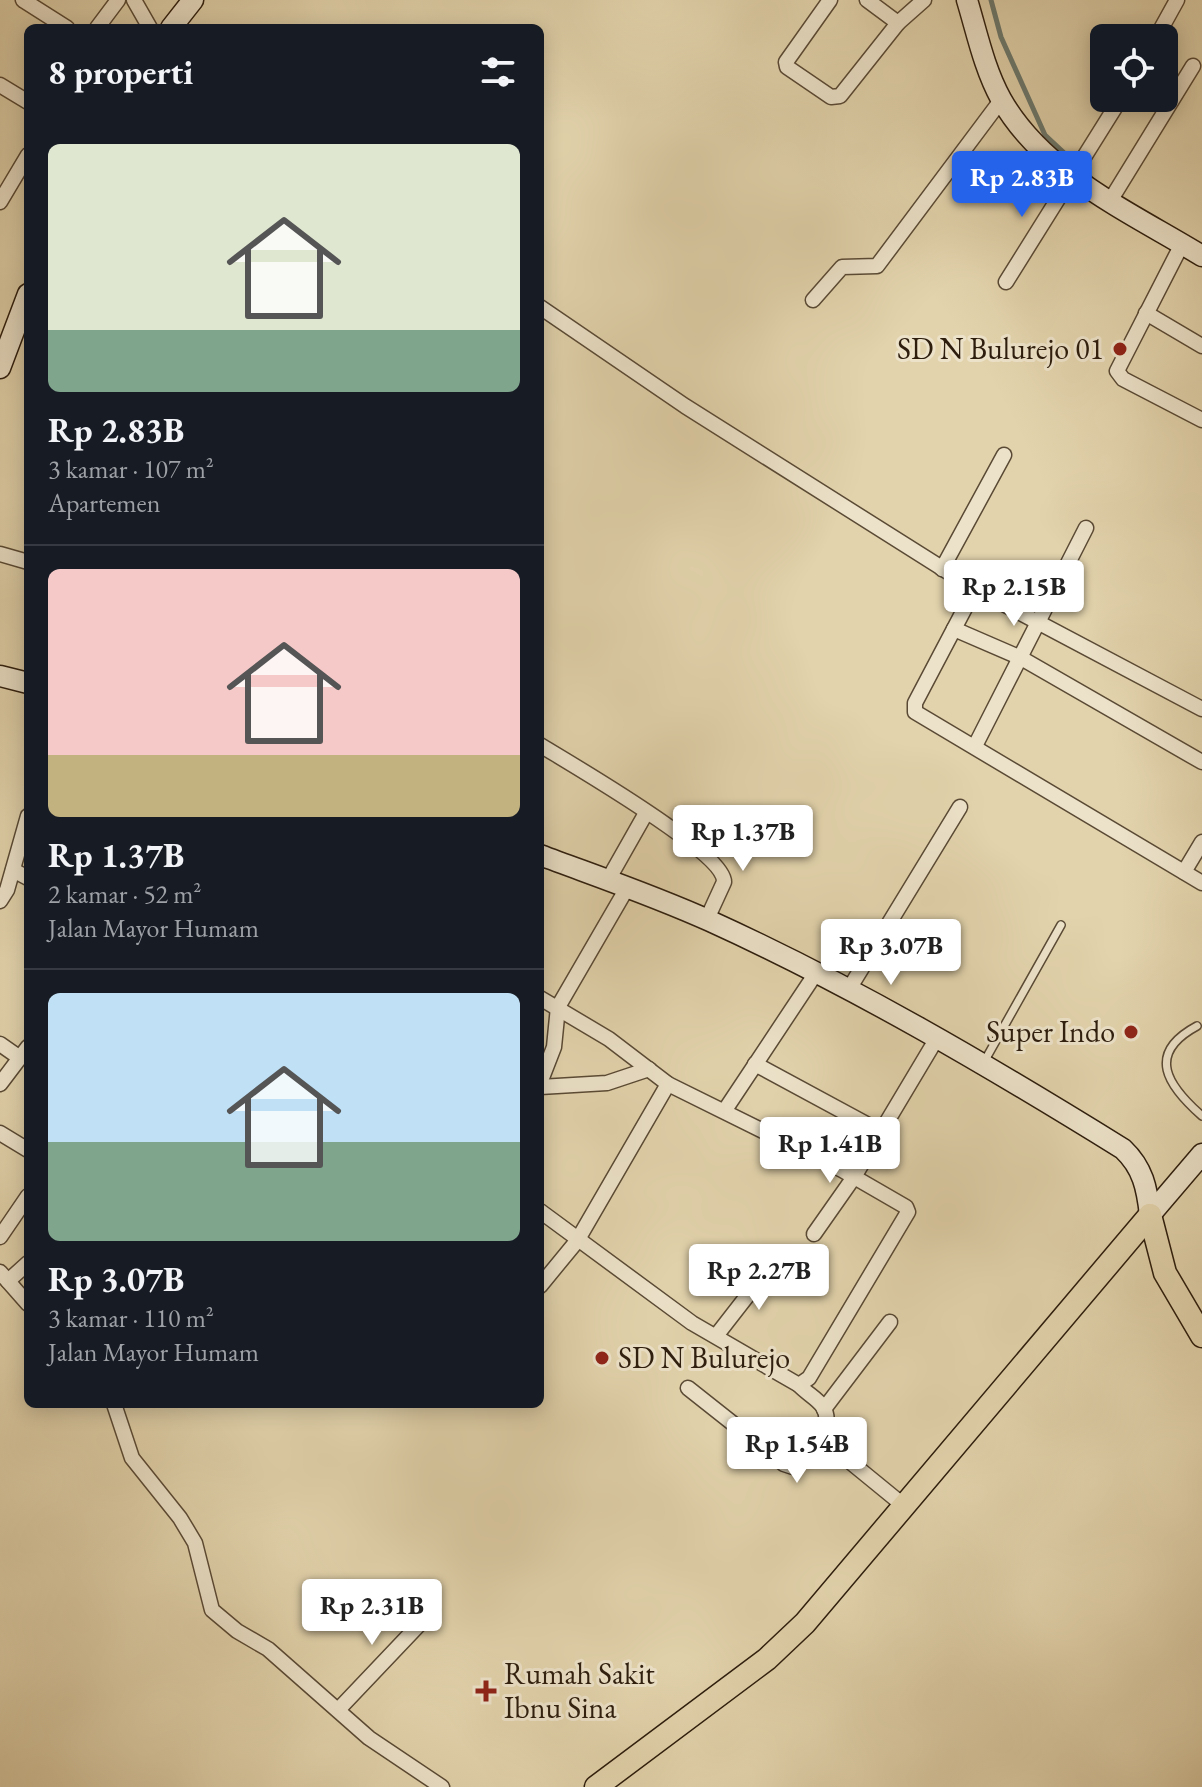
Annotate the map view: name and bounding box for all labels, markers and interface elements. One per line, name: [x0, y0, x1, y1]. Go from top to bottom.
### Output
map controls: [1090, 24, 1178, 112]
button: locate: [1090, 24, 1178, 112]
text: 8 properti: [48, 50, 193, 94]
icon: filters: [476, 50, 520, 94]
pin: Rp 2.83B: [939, 151, 1105, 219]
text: Rp 2.83B: [970, 160, 1074, 194]
icon: home: [212, 196, 356, 340]
place label: SD N Bulurejo 01: [897, 329, 1104, 368]
marker: SD N Bulurejo 01: [1111, 340, 1129, 358]
text: Rp 2.83B: [48, 408, 184, 452]
text: 3 kamar · 107 m²: [48, 452, 214, 486]
text: Apartemen: [48, 486, 160, 520]
pin: Rp 2.15B: [931, 560, 1097, 628]
text: Rp 2.15B: [962, 569, 1066, 603]
icon: home: [212, 621, 356, 765]
pin: Rp 1.37B: [660, 805, 826, 873]
text: Rp 1.37B: [691, 814, 795, 848]
text: Rp 1.37B: [48, 833, 184, 877]
text: 2 kamar · 52 m²: [48, 877, 201, 911]
text: Jalan Mayor Humam: [48, 911, 259, 945]
pin: Rp 3.07B: [808, 919, 974, 987]
text: Rp 3.07B: [839, 928, 943, 962]
place label: Super Indo: [986, 1012, 1115, 1051]
marker: Super Indo: [1122, 1023, 1140, 1041]
icon: home: [212, 1045, 356, 1189]
pin: Rp 1.41B: [747, 1117, 913, 1185]
text: Rp 1.41B: [778, 1126, 882, 1160]
pin: Rp 2.27B: [676, 1244, 842, 1312]
text: Rp 2.27B: [707, 1253, 811, 1287]
text: Rp 3.07B: [48, 1257, 184, 1301]
text: 3 kamar · 110 m²: [48, 1301, 214, 1335]
text: Jalan Mayor Humam: [48, 1335, 259, 1369]
place label: SD N Bulurejo: [618, 1338, 790, 1377]
marker: SD N Bulurejo: [593, 1349, 611, 1367]
pin: Rp 1.54B: [714, 1417, 880, 1485]
text: Rp 1.54B: [745, 1426, 849, 1460]
pin: Rp 2.31B: [289, 1579, 455, 1647]
text: Rp 2.31B: [320, 1588, 424, 1622]
place label: Rumah Sakit Ibnu Sina: [504, 1654, 655, 1727]
marker: Rumah Sakit Ibnu Sina: [475, 1680, 497, 1702]

